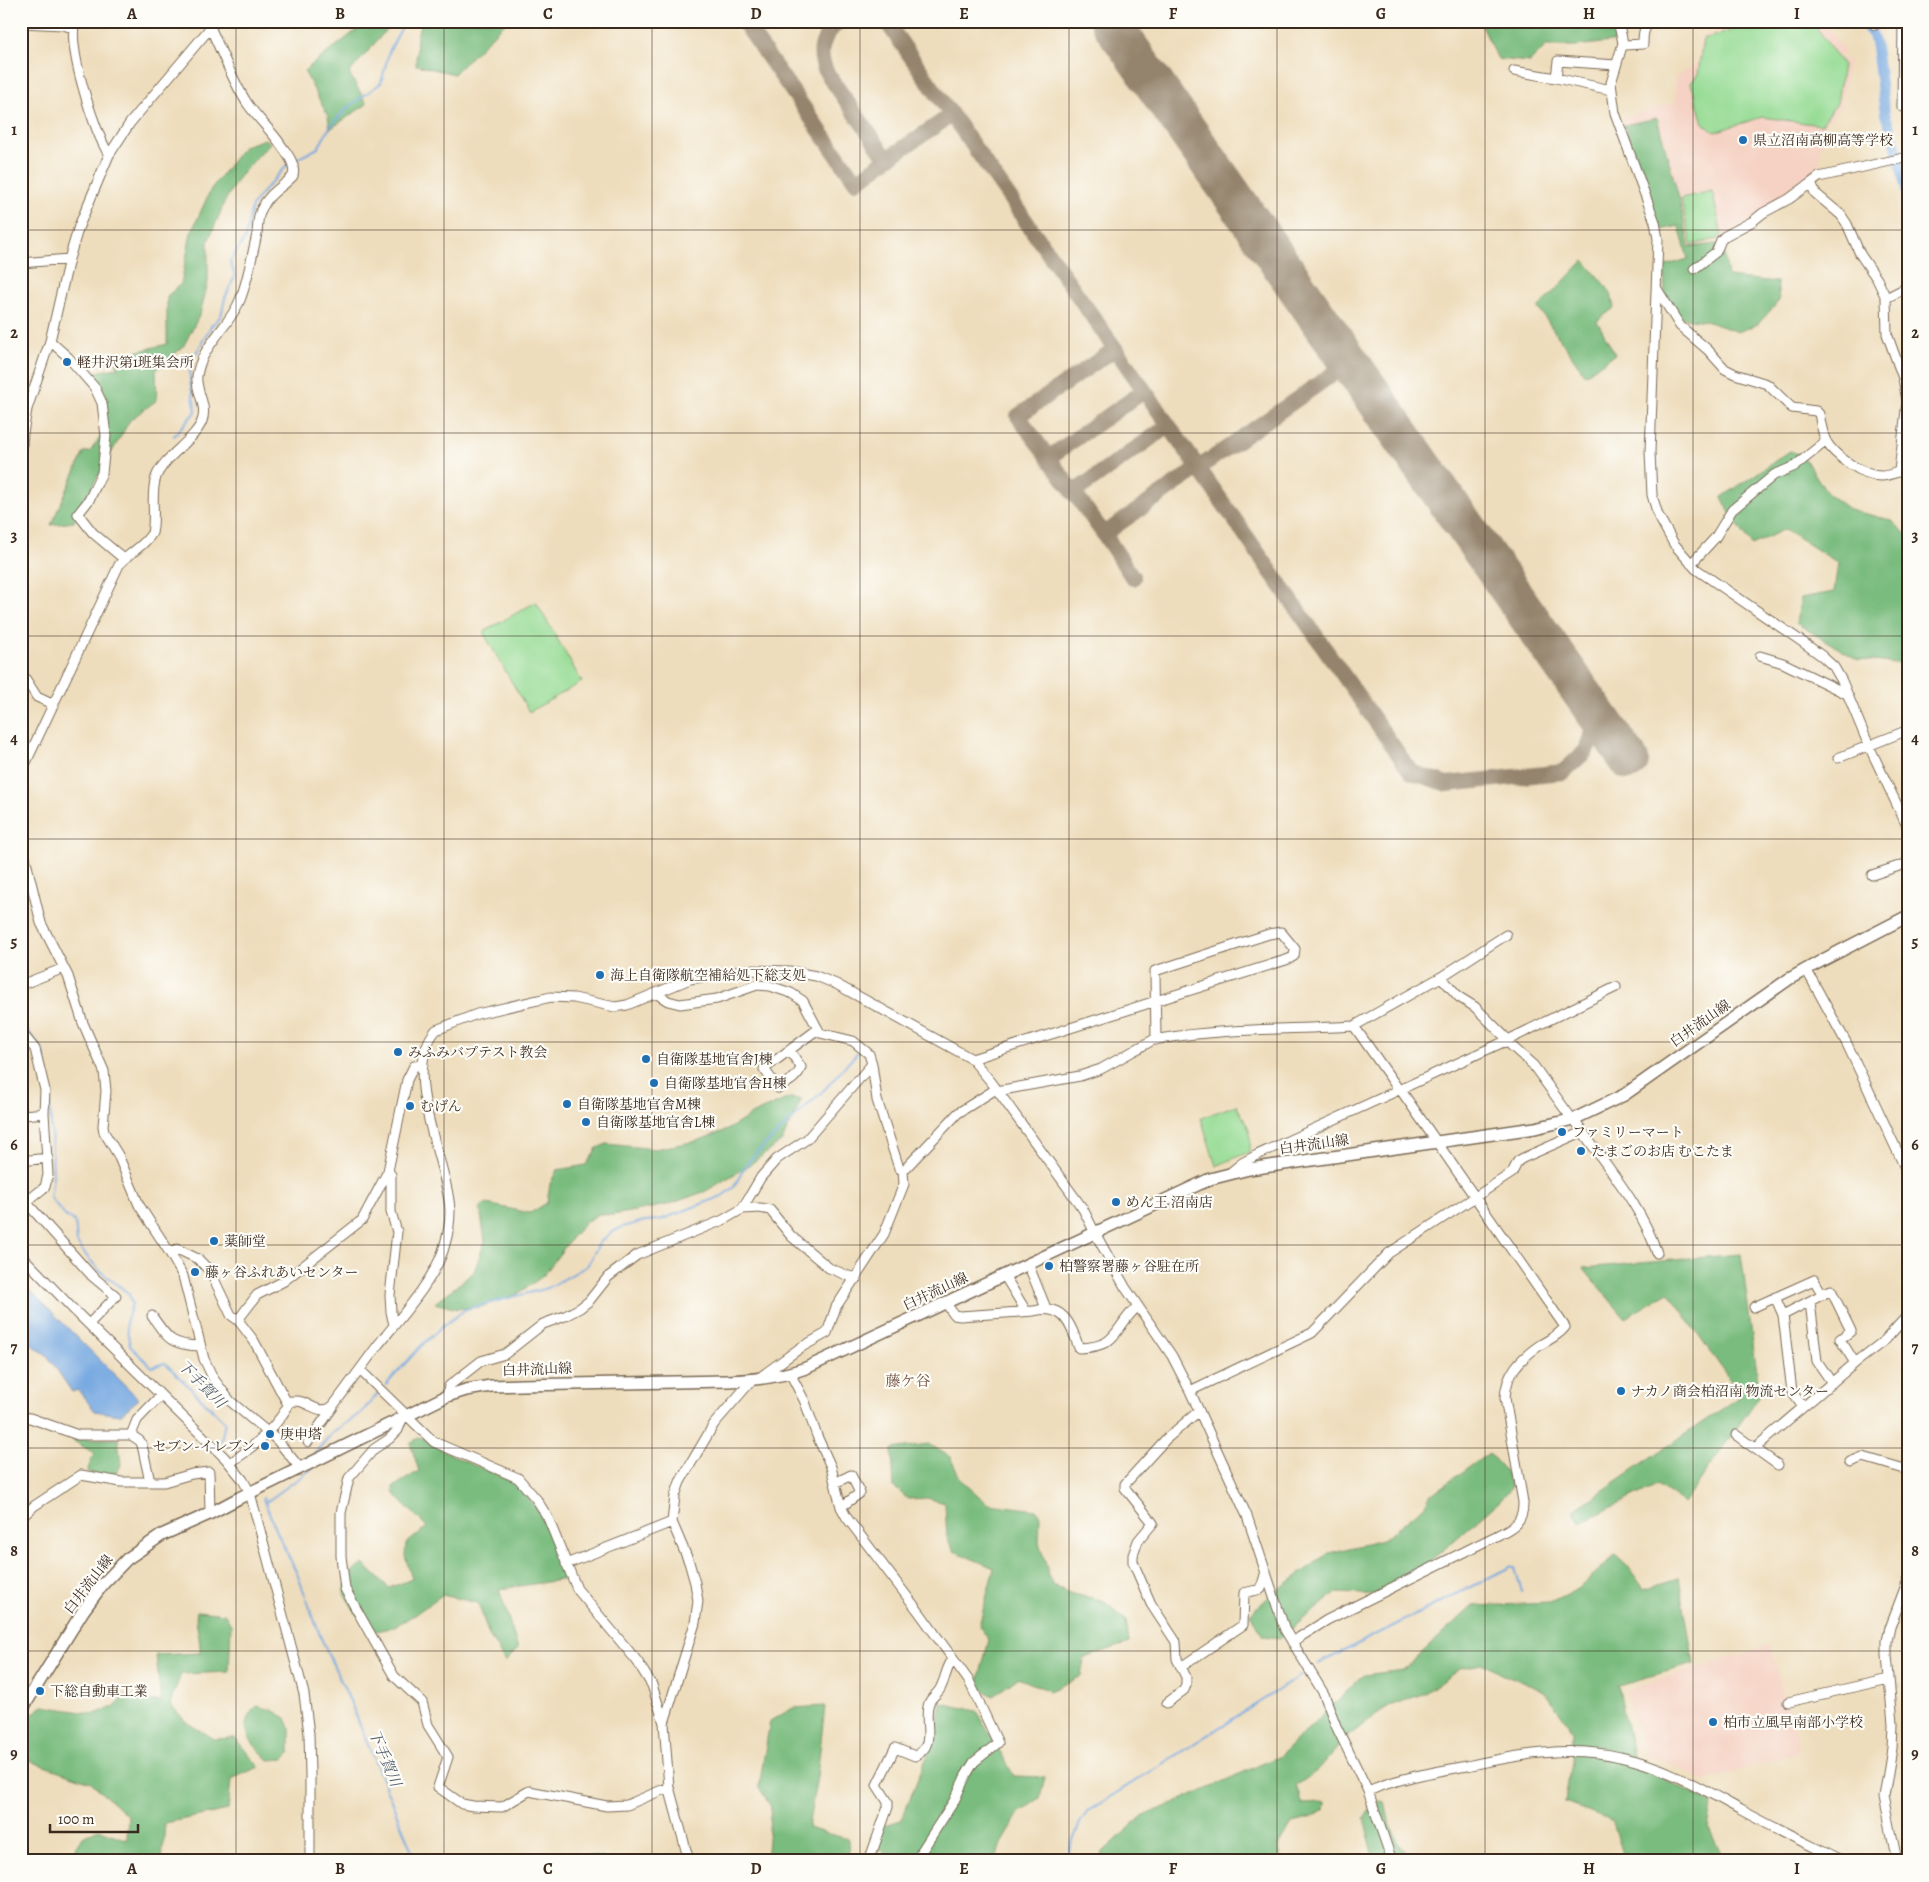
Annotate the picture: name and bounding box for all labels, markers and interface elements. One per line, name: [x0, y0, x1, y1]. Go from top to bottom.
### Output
text: A: [126, 3, 138, 25]
text: B: [335, 3, 345, 25]
text: C: [543, 3, 553, 25]
text: D: [750, 3, 762, 25]
text: E: [959, 3, 969, 25]
text: F: [1169, 3, 1178, 25]
text: G: [1376, 3, 1386, 25]
text: H: [1583, 3, 1595, 25]
text: I: [1794, 3, 1800, 25]
text: 1: [11, 119, 17, 141]
text: 1: [1912, 119, 1918, 141]
place label: 県立沼南高柳高等学校: [1753, 131, 1893, 150]
marker: 県立沼南高柳高等学校: [1737, 134, 1749, 146]
text: 2: [10, 322, 18, 344]
text: 2: [1911, 322, 1919, 344]
place label: 軽井沢第1班集会所: [77, 353, 194, 372]
marker: 軽井沢第1班集会所: [61, 356, 73, 368]
text: 3: [11, 525, 18, 547]
text: 3: [1912, 525, 1919, 547]
text: 4: [10, 728, 18, 750]
text: 4: [1911, 728, 1919, 750]
text: 5: [11, 931, 18, 953]
text: 5: [1912, 931, 1919, 953]
place label: 海上自衛隊航空補給処下総支処: [610, 966, 806, 985]
marker: 海上自衛隊航空補給処下総支処: [594, 969, 606, 981]
street label: 白井流山線: [1666, 996, 1734, 1051]
place label: みふみバプテスト教会: [408, 1043, 547, 1062]
marker: みふみバプテスト教会: [392, 1046, 404, 1058]
place label: 自衛隊基地官舎J棟: [656, 1050, 773, 1069]
marker: 自衛隊基地官舎J棟: [640, 1053, 652, 1065]
place label: 自衛隊基地官舎H棟: [664, 1074, 787, 1093]
marker: 自衛隊基地官舎H棟: [648, 1077, 660, 1089]
place label: 自衛隊基地官舎M棟: [577, 1095, 701, 1114]
place label: むげん: [420, 1097, 462, 1116]
marker: 自衛隊基地官舎M棟: [561, 1098, 573, 1110]
marker: むげん: [404, 1100, 416, 1112]
place label: 自衛隊基地官舎L棟: [596, 1113, 715, 1132]
marker: 自衛隊基地官舎L棟: [580, 1116, 592, 1128]
place label: ファミリーマート: [1572, 1123, 1684, 1142]
marker: ファミリーマート: [1556, 1126, 1568, 1138]
street label: 白井流山線: [1278, 1130, 1350, 1159]
text: 6: [10, 1134, 18, 1156]
text: 6: [1911, 1134, 1919, 1156]
place label: たまごのお店 むこたま: [1591, 1142, 1734, 1161]
marker: たまごのお店 むこたま: [1575, 1145, 1587, 1157]
place label: めん王 沼南店: [1126, 1193, 1213, 1212]
marker: めん王 沼南店: [1110, 1196, 1122, 1208]
place label: 薬師堂: [224, 1232, 266, 1251]
marker: 薬師堂: [208, 1235, 220, 1247]
place label: 柏警察署藤ヶ谷駐在所: [1059, 1257, 1199, 1276]
marker: 柏警察署藤ヶ谷駐在所: [1043, 1260, 1055, 1272]
place label: 藤ヶ谷ふれあいセンター: [205, 1263, 358, 1282]
marker: 藤ヶ谷ふれあいセンター: [189, 1266, 201, 1278]
street label: 白井流山線: [899, 1268, 971, 1315]
text: 7: [11, 1337, 18, 1359]
text: 7: [1912, 1337, 1919, 1359]
water label: 下手賀川: [174, 1356, 232, 1414]
street label: 白井流山線: [502, 1359, 572, 1380]
district label: 藤ケ谷: [885, 1371, 931, 1391]
place label: ナカノ商会柏沼南 物流センター: [1631, 1382, 1829, 1401]
marker: ナカノ商会柏沼南 物流センター: [1615, 1385, 1627, 1397]
place label: 庚申塔: [280, 1425, 322, 1444]
marker: 庚申塔: [264, 1428, 276, 1440]
place label: セブン-イレブン: [153, 1437, 255, 1456]
marker: セブン-イレブン: [259, 1440, 271, 1452]
text: 8: [10, 1540, 18, 1562]
text: 8: [1911, 1540, 1919, 1562]
street label: 白井流山線: [59, 1551, 117, 1618]
place label: 下総自動車工業: [50, 1682, 148, 1701]
marker: 下総自動車工業: [34, 1685, 46, 1697]
place label: 柏市立風早南部小学校: [1723, 1713, 1863, 1732]
marker: 柏市立風早南部小学校: [1707, 1716, 1719, 1728]
water label: 下手賀川: [364, 1726, 407, 1791]
text: 9: [10, 1743, 18, 1765]
text: 9: [1911, 1743, 1919, 1765]
scale bar: [50, 1802, 138, 1834]
text: 100 m: [58, 1809, 95, 1829]
text: A: [126, 1858, 138, 1880]
text: B: [335, 1858, 345, 1880]
text: C: [543, 1858, 553, 1880]
text: D: [750, 1858, 762, 1880]
text: E: [959, 1858, 969, 1880]
text: F: [1169, 1858, 1178, 1880]
text: G: [1376, 1858, 1386, 1880]
text: H: [1583, 1858, 1595, 1880]
text: I: [1794, 1858, 1800, 1880]

